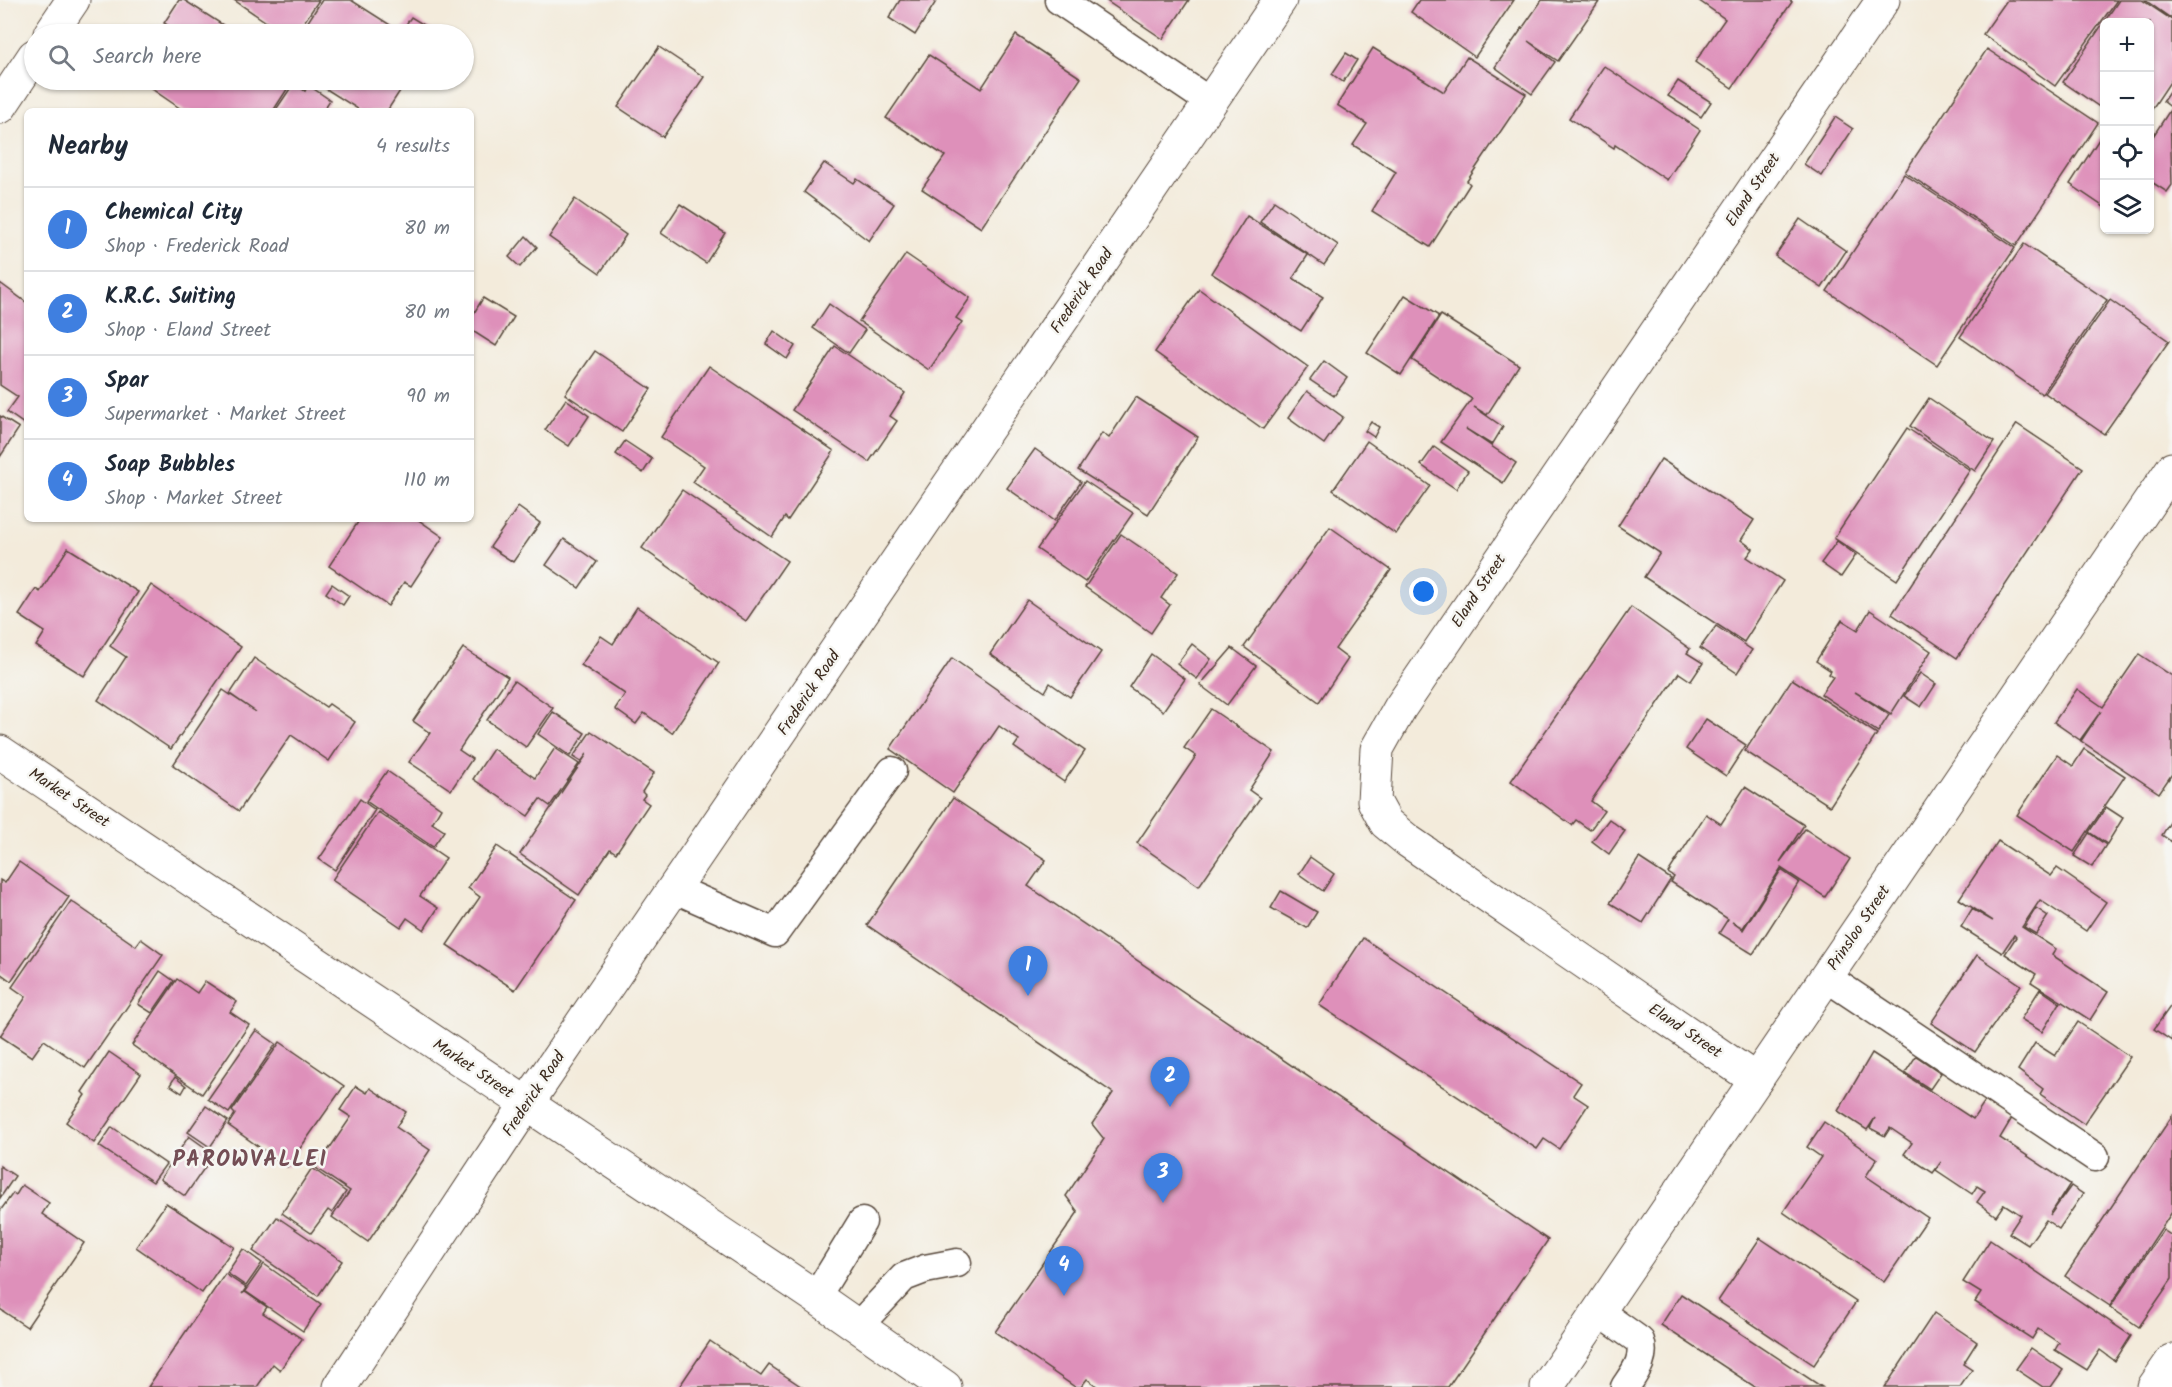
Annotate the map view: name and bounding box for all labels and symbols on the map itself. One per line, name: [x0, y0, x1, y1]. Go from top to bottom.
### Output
street label: Eland Street: [1719, 147, 1787, 232]
street label: Frederick Road: [1044, 242, 1120, 339]
street label: Eland Street: [1445, 548, 1513, 633]
your location: [1409, 577, 1438, 606]
street label: Frederick Road: [771, 644, 847, 741]
street label: Market Street: [23, 762, 115, 835]
street label: Prinsloo Street: [1821, 879, 1897, 976]
pin: 1: [1008, 946, 1048, 996]
street label: Eland Street: [1643, 997, 1728, 1065]
street label: Market Street: [427, 1033, 519, 1106]
street label: Frederick Road: [496, 1045, 572, 1142]
pin: 2: [1150, 1058, 1190, 1107]
district label: PAROWVALLEI: [172, 1143, 328, 1178]
pin: 3: [1144, 1154, 1182, 1203]
pin: 4: [1044, 1246, 1084, 1296]

